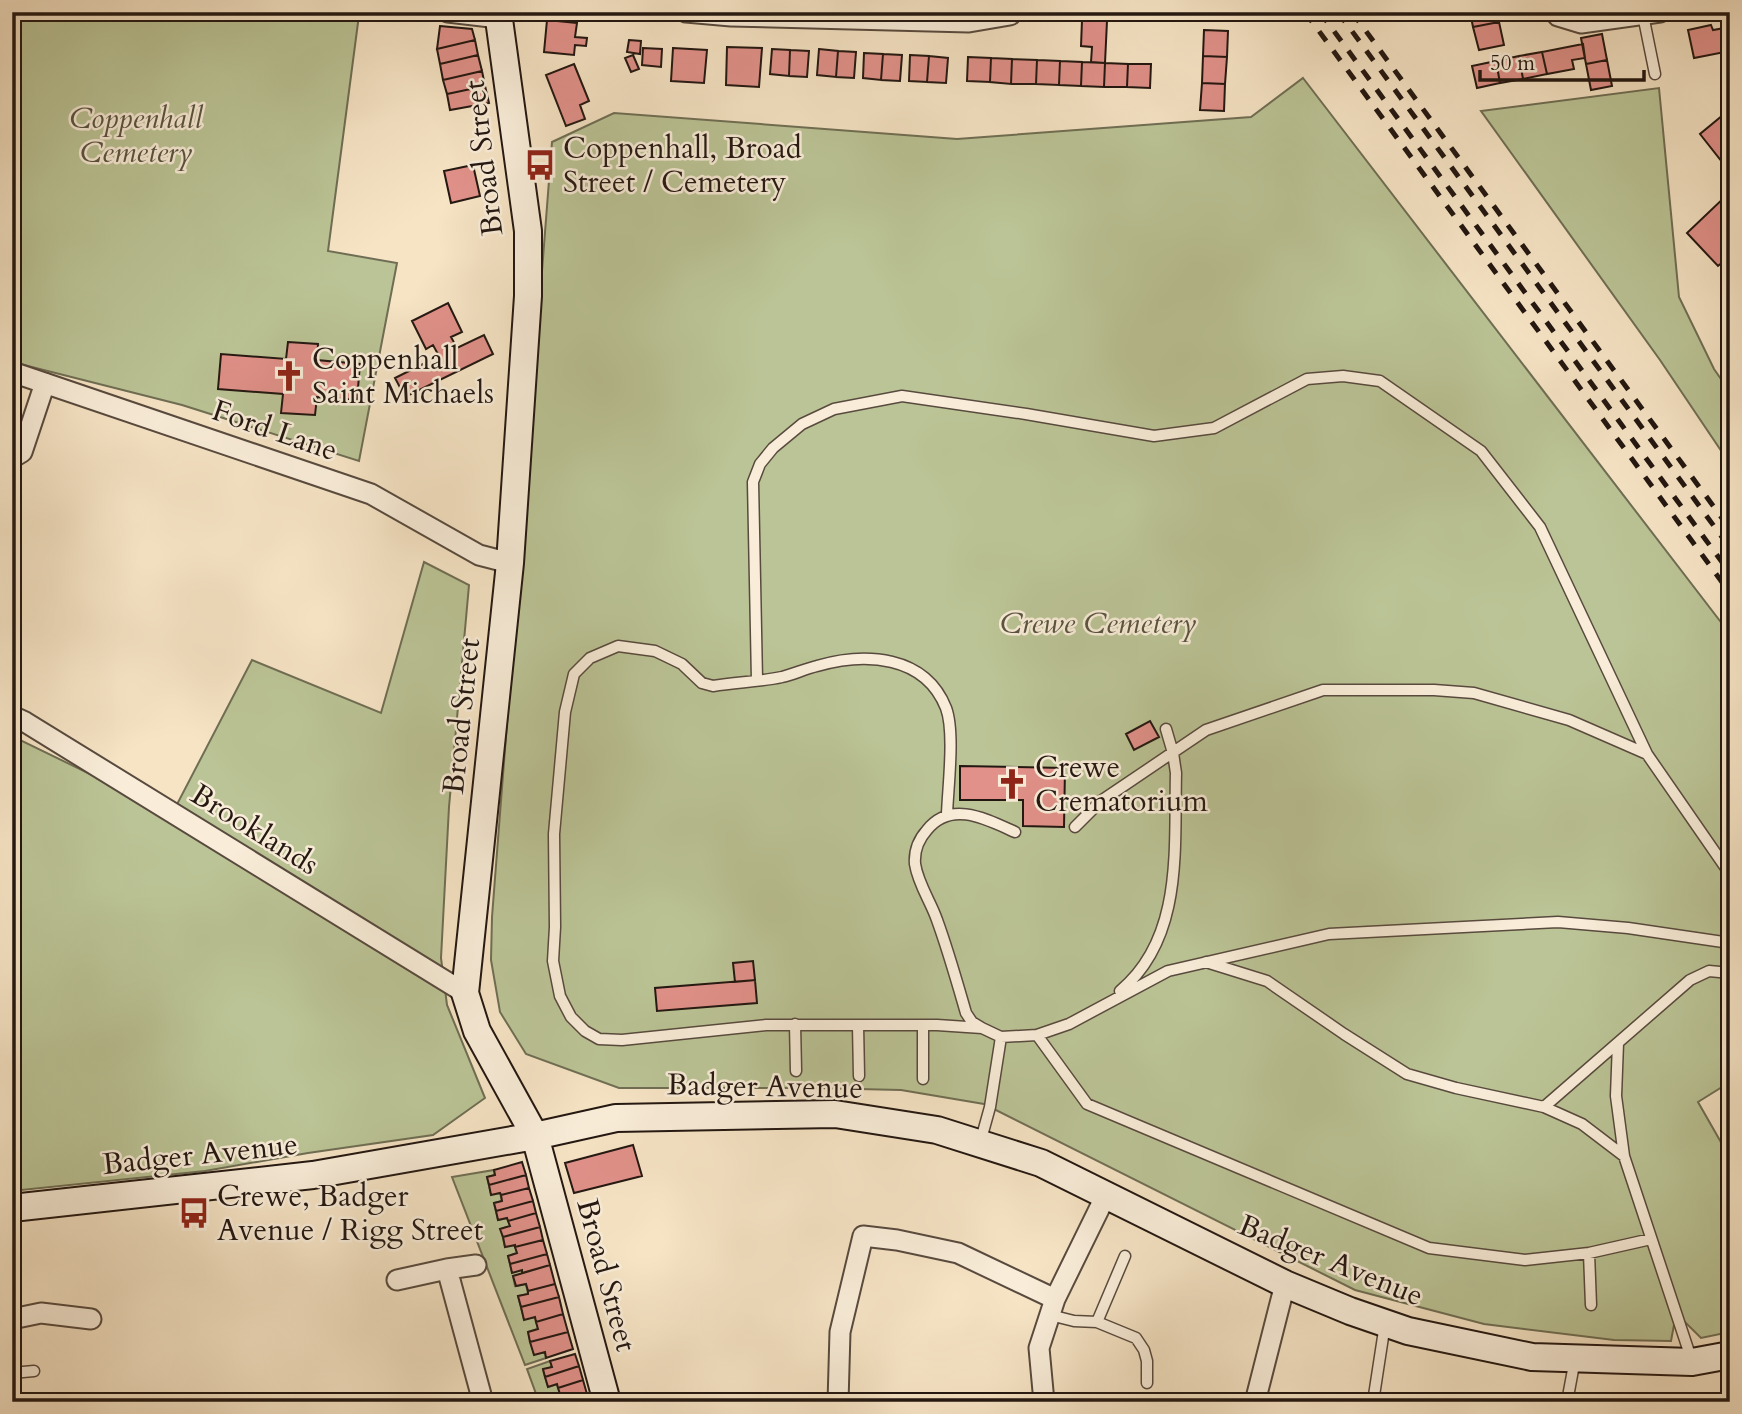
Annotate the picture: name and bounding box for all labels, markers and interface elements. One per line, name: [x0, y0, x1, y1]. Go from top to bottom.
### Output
scale bar: [1480, 38, 1644, 82]
text: 50 m: [1490, 49, 1535, 78]
street label: Broad Street: [454, 77, 513, 238]
park label: Coppenhall Cemetery: [69, 98, 204, 173]
place label: Coppenhall, Broad Street / Cemetery: [563, 128, 802, 203]
bus stop icon: Coppenhall, Broad Street / Cemetery: [523, 148, 557, 182]
place label: Coppenhall Saint Michaels: [312, 339, 494, 414]
church icon: Coppenhall Saint Michaels: [272, 359, 306, 393]
street label: Ford Lane: [207, 390, 343, 471]
park label: Crewe Cemetery: [1000, 603, 1197, 644]
street label: Broad Street: [433, 635, 490, 796]
place label: Crewe Crematorium: [1035, 747, 1208, 822]
church icon: Crewe Crematorium: [995, 767, 1029, 801]
street label: Brooklands: [183, 774, 326, 885]
street label: Badger Avenue: [667, 1064, 863, 1109]
street label: Badger Avenue: [100, 1124, 300, 1185]
place label: Crewe, Badger Avenue / Rigg Street: [217, 1176, 484, 1251]
street label: Broad Street: [566, 1194, 647, 1357]
bus stop icon: Crewe, Badger Avenue / Rigg Street: [177, 1196, 211, 1230]
street label: Badger Avenue: [1232, 1205, 1429, 1316]

